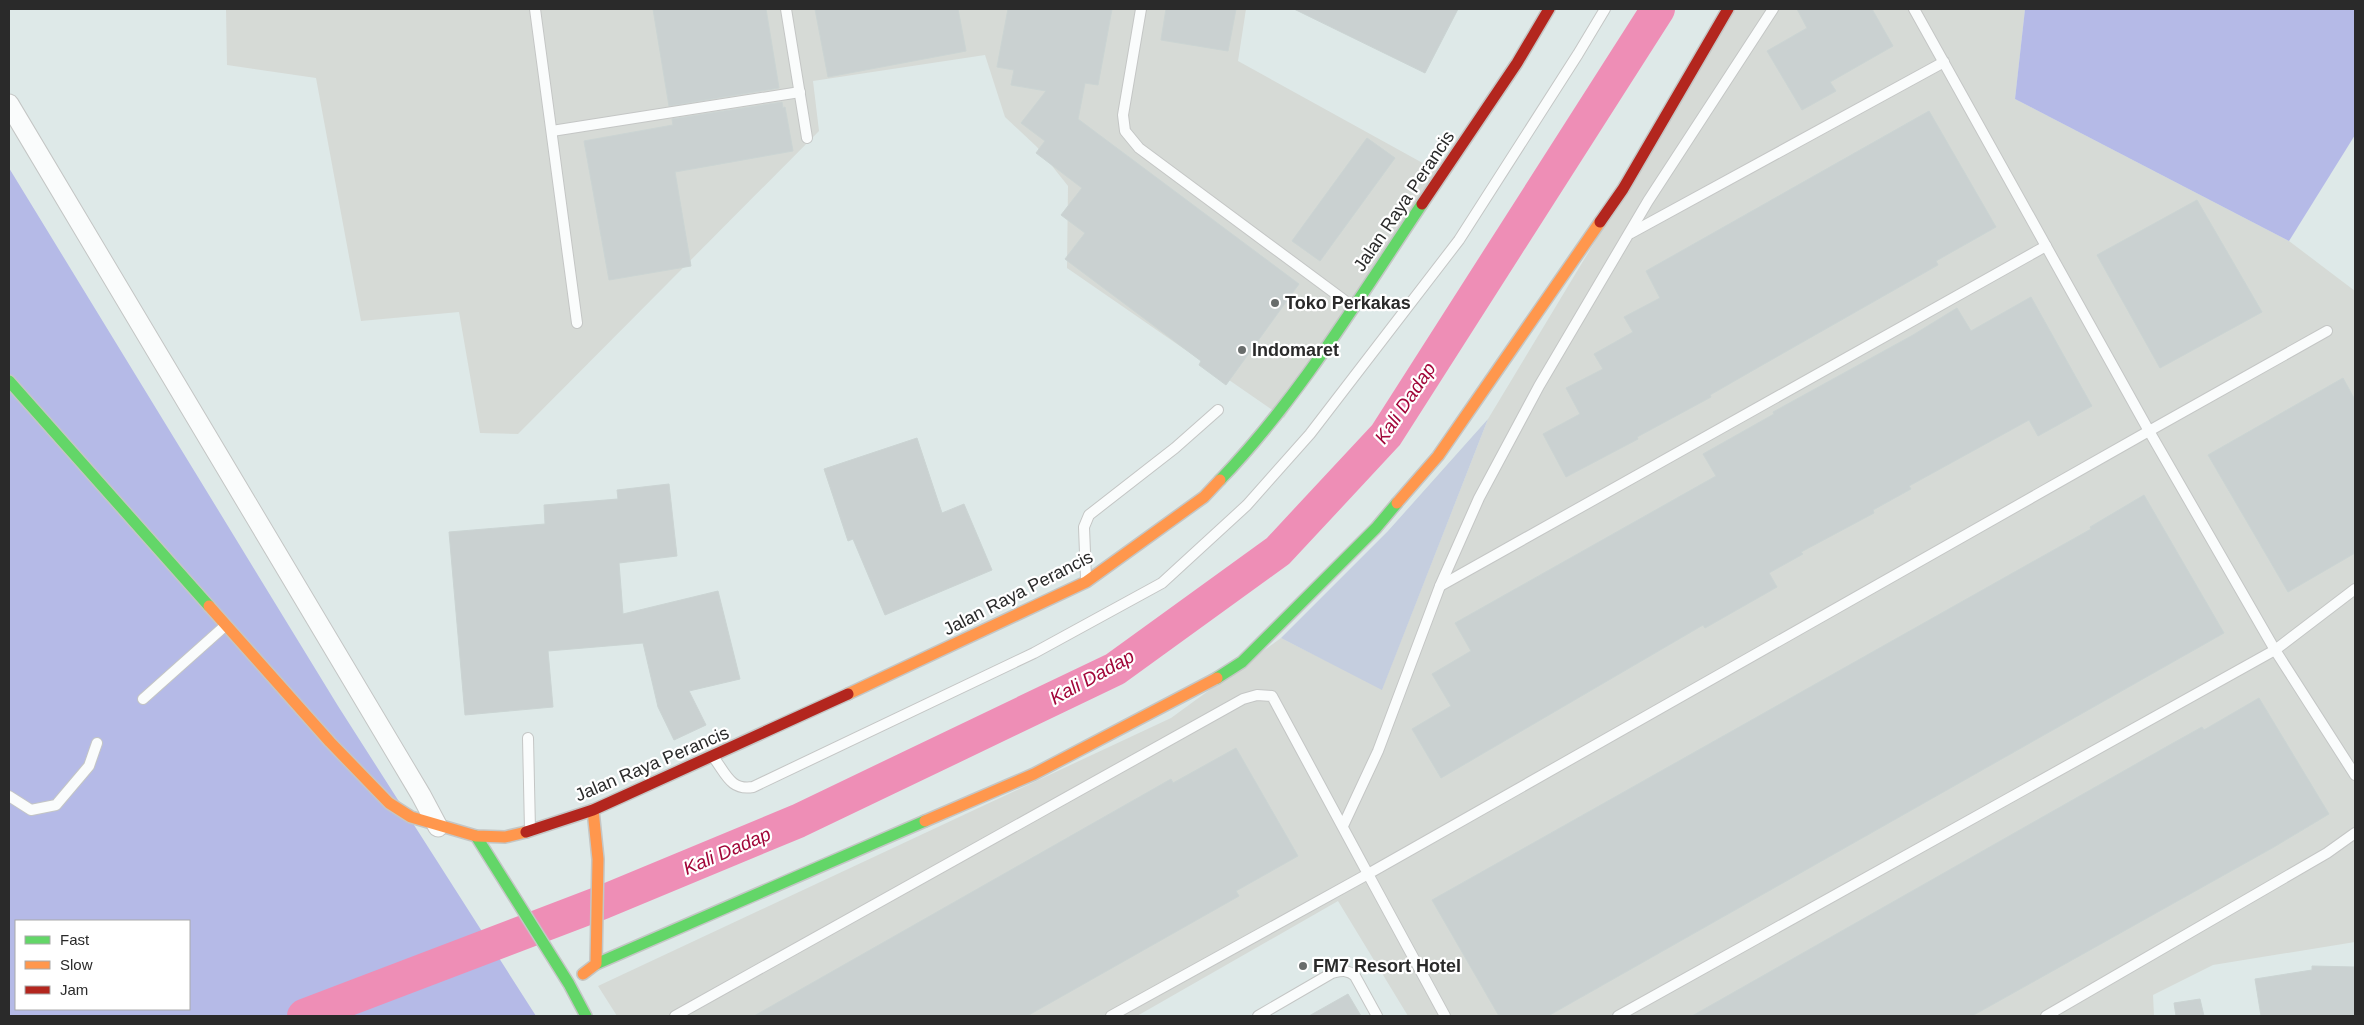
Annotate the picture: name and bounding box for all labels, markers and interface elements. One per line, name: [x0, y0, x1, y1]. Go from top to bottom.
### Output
street label: Jalan Raya Perancis: [1350, 127, 1458, 275]
place label: Toko Perkakas: [1285, 293, 1411, 313]
marker: Toko Perkakas: [1269, 297, 1281, 309]
place label: Indomaret: [1252, 340, 1339, 360]
marker: Indomaret: [1236, 344, 1248, 356]
water label: Kali Dadap: [1370, 359, 1440, 447]
street label: Jalan Raya Perancis: [940, 547, 1096, 639]
water label: Kali Dadap: [1046, 645, 1138, 709]
street label: Jalan Raya Perancis: [572, 723, 732, 805]
water label: Kali Dadap: [680, 823, 774, 879]
legend: [15, 920, 190, 1010]
text: Fast: [60, 931, 90, 948]
text: Slow: [60, 956, 93, 973]
place label: FM7 Resort Hotel: [1313, 956, 1461, 976]
marker: FM7 Resort Hotel: [1297, 960, 1309, 972]
text: Jam: [60, 981, 88, 998]

